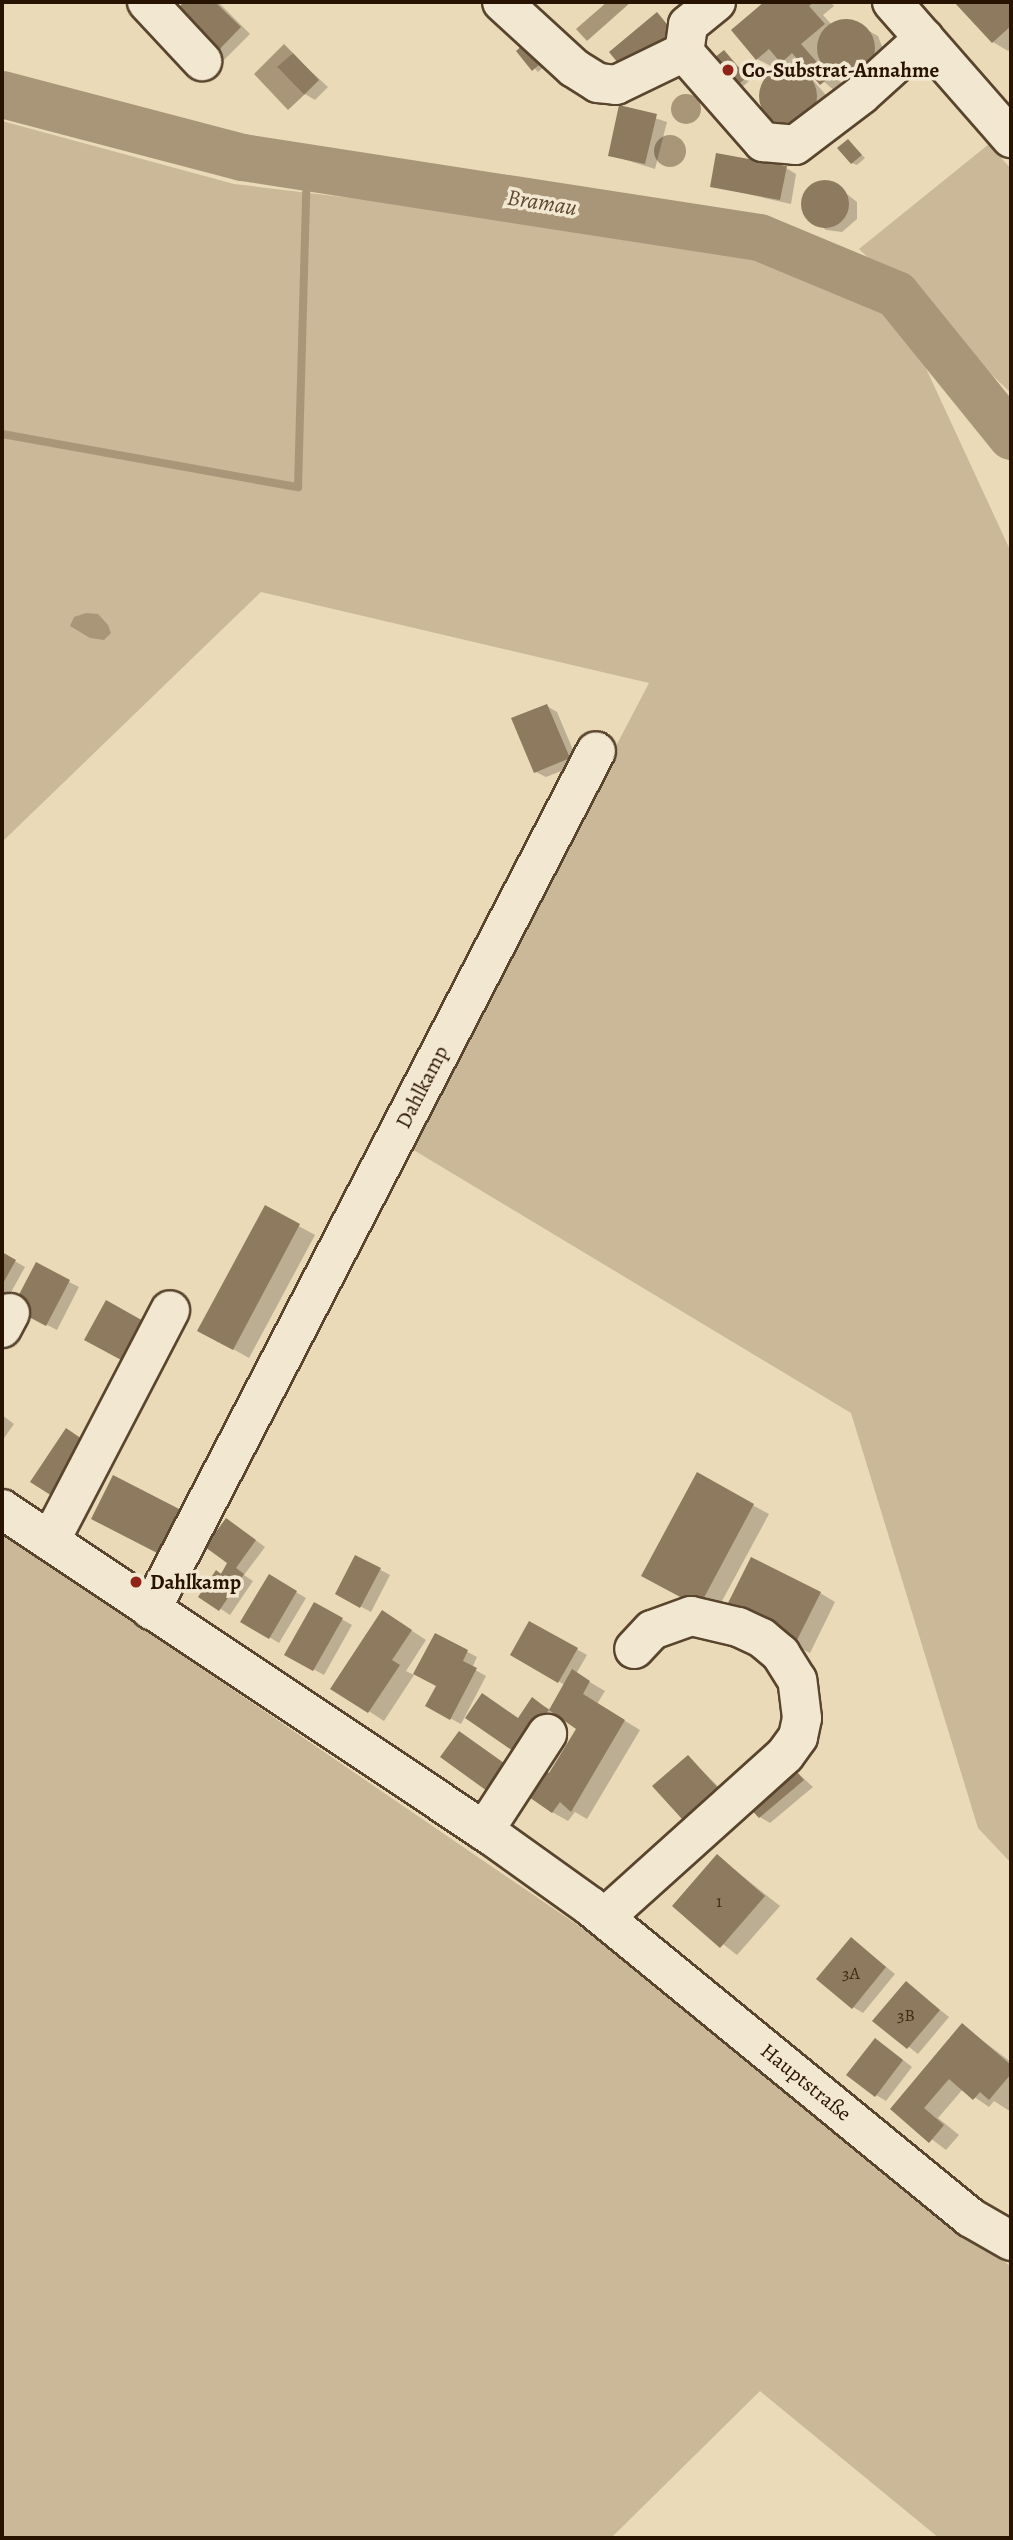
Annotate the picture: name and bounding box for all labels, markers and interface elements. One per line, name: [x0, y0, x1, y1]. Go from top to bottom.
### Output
place label: Co-Substrat-Annahme: [742, 57, 939, 83]
marker: Co-Substrat-Annahme: [720, 62, 736, 78]
water label: Bramau: [505, 184, 579, 222]
street label: Dahlkamp: [391, 1042, 453, 1132]
place label: Dahlkamp: [150, 1569, 241, 1595]
marker: Dahlkamp: [128, 1574, 144, 1590]
house number: 1: [716, 1890, 722, 1912]
house number: 3A: [842, 1962, 860, 1984]
house number: 3B: [897, 2004, 915, 2026]
street label: Hauptstraße: [756, 2038, 856, 2126]

